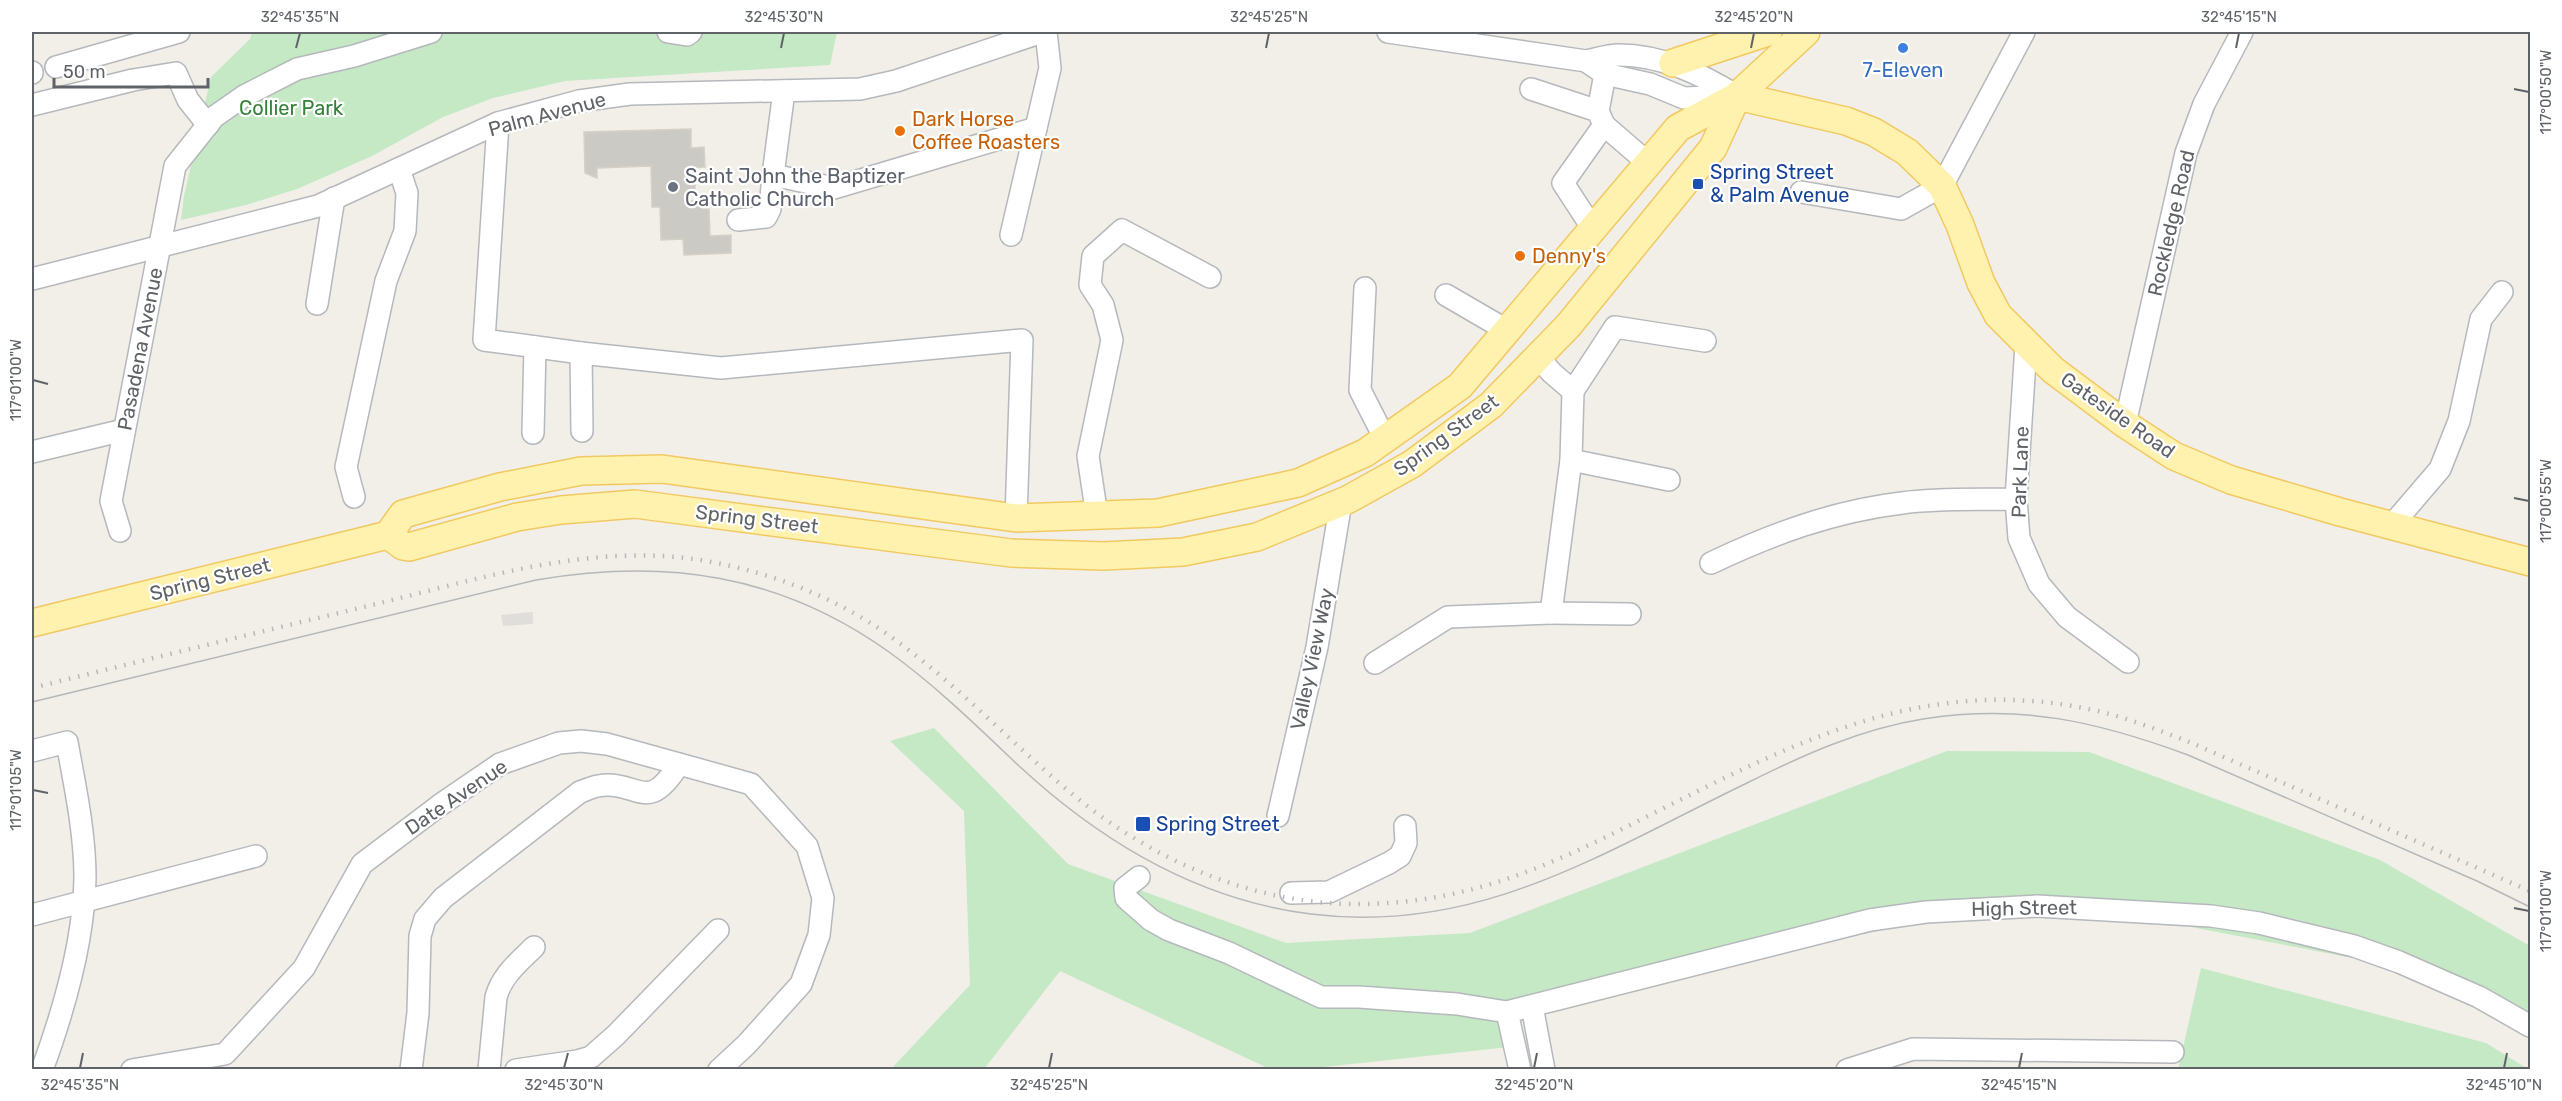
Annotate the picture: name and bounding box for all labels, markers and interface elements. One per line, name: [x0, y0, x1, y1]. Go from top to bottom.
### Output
text: 32°45'35"N: [261, 8, 339, 26]
text: 32°45'30"N: [744, 8, 824, 26]
text: 32°45'25"N: [1230, 8, 1308, 26]
text: 32°45'20"N: [1715, 8, 1793, 26]
text: 32°45'15"N: [2201, 8, 2277, 26]
marker: 7-Eleven: [1896, 41, 1910, 55]
text: 117°00'50"W: [2537, 50, 2555, 134]
scale bar: [54, 51, 208, 89]
place label: 7-Eleven: [1863, 58, 1943, 82]
text: 50 m: [63, 61, 106, 83]
street label: Palm Avenue: [486, 87, 608, 141]
park label: Collier Park: [239, 96, 344, 120]
place label: Dark Horse Coffee Roasters: [912, 107, 1060, 154]
marker: Dark Horse Coffee Roasters: [893, 124, 907, 138]
street label: Rockledge Road: [2143, 148, 2199, 298]
place label: Spring Street & Palm Avenue: [1710, 160, 1850, 207]
place label: Saint John the Baptizer Catholic Church: [685, 164, 905, 211]
marker: Spring Street & Palm Avenue: [1691, 177, 1705, 191]
marker: Saint John the Baptizer Catholic Church: [666, 180, 680, 194]
place label: Denny's: [1532, 244, 1606, 268]
marker: Denny's: [1513, 249, 1527, 263]
street label: Pasadena Avenue: [112, 265, 168, 433]
text: 117°01'00"W: [7, 339, 25, 421]
street label: Gateside Road: [2056, 367, 2180, 463]
street label: Spring Street: [1389, 389, 1503, 481]
street label: Park Lane: [2006, 426, 2034, 518]
text: 117°00'55"W: [2537, 459, 2555, 543]
street label: Spring Street: [694, 500, 820, 538]
street label: Spring Street: [147, 552, 273, 606]
street label: Valley View Way: [1285, 586, 1339, 732]
text: 117°01'05"W: [7, 749, 25, 831]
street label: Date Avenue: [400, 754, 512, 840]
place label: Spring Street: [1156, 812, 1280, 836]
marker: Spring Street: [1134, 815, 1152, 833]
text: 117°01'00"W: [2537, 870, 2555, 952]
street label: High Street: [1971, 895, 2077, 921]
text: 32°45'35"N: [41, 1076, 119, 1094]
text: 32°45'30"N: [524, 1076, 604, 1094]
text: 32°45'25"N: [1010, 1076, 1088, 1094]
text: 32°45'20"N: [1495, 1076, 1573, 1094]
text: 32°45'15"N: [1981, 1076, 2057, 1094]
text: 32°45'10"N: [2466, 1076, 2542, 1094]

